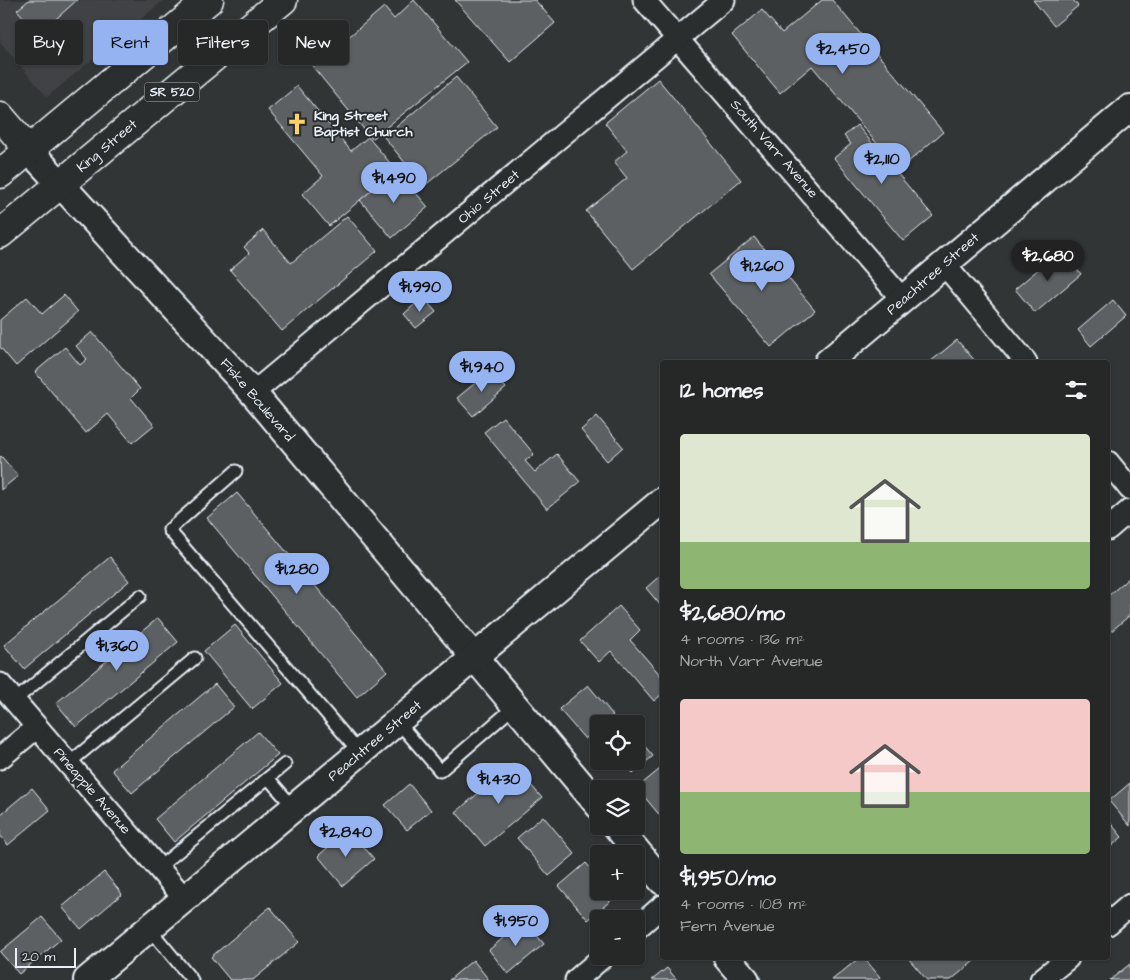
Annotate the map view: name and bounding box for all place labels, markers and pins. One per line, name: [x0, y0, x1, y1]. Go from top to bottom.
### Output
pin: $2,450: [802, 32, 884, 75]
place label: King Street Baptist Church: [314, 106, 413, 142]
church icon: King Street Baptist Church: [284, 111, 310, 137]
pin: $2,110: [841, 142, 923, 185]
pin: $1,490: [353, 162, 435, 204]
pin: $2,680: [1007, 240, 1089, 282]
pin: $1,260: [721, 250, 803, 292]
pin: $1,990: [379, 270, 461, 313]
pin: $1,940: [441, 350, 523, 393]
pin: $1,280: [256, 552, 338, 595]
pin: $1,360: [76, 630, 158, 672]
pin: $1,430: [458, 762, 540, 805]
pin: $2,840: [305, 816, 387, 858]
pin: $1,950: [475, 904, 557, 947]

